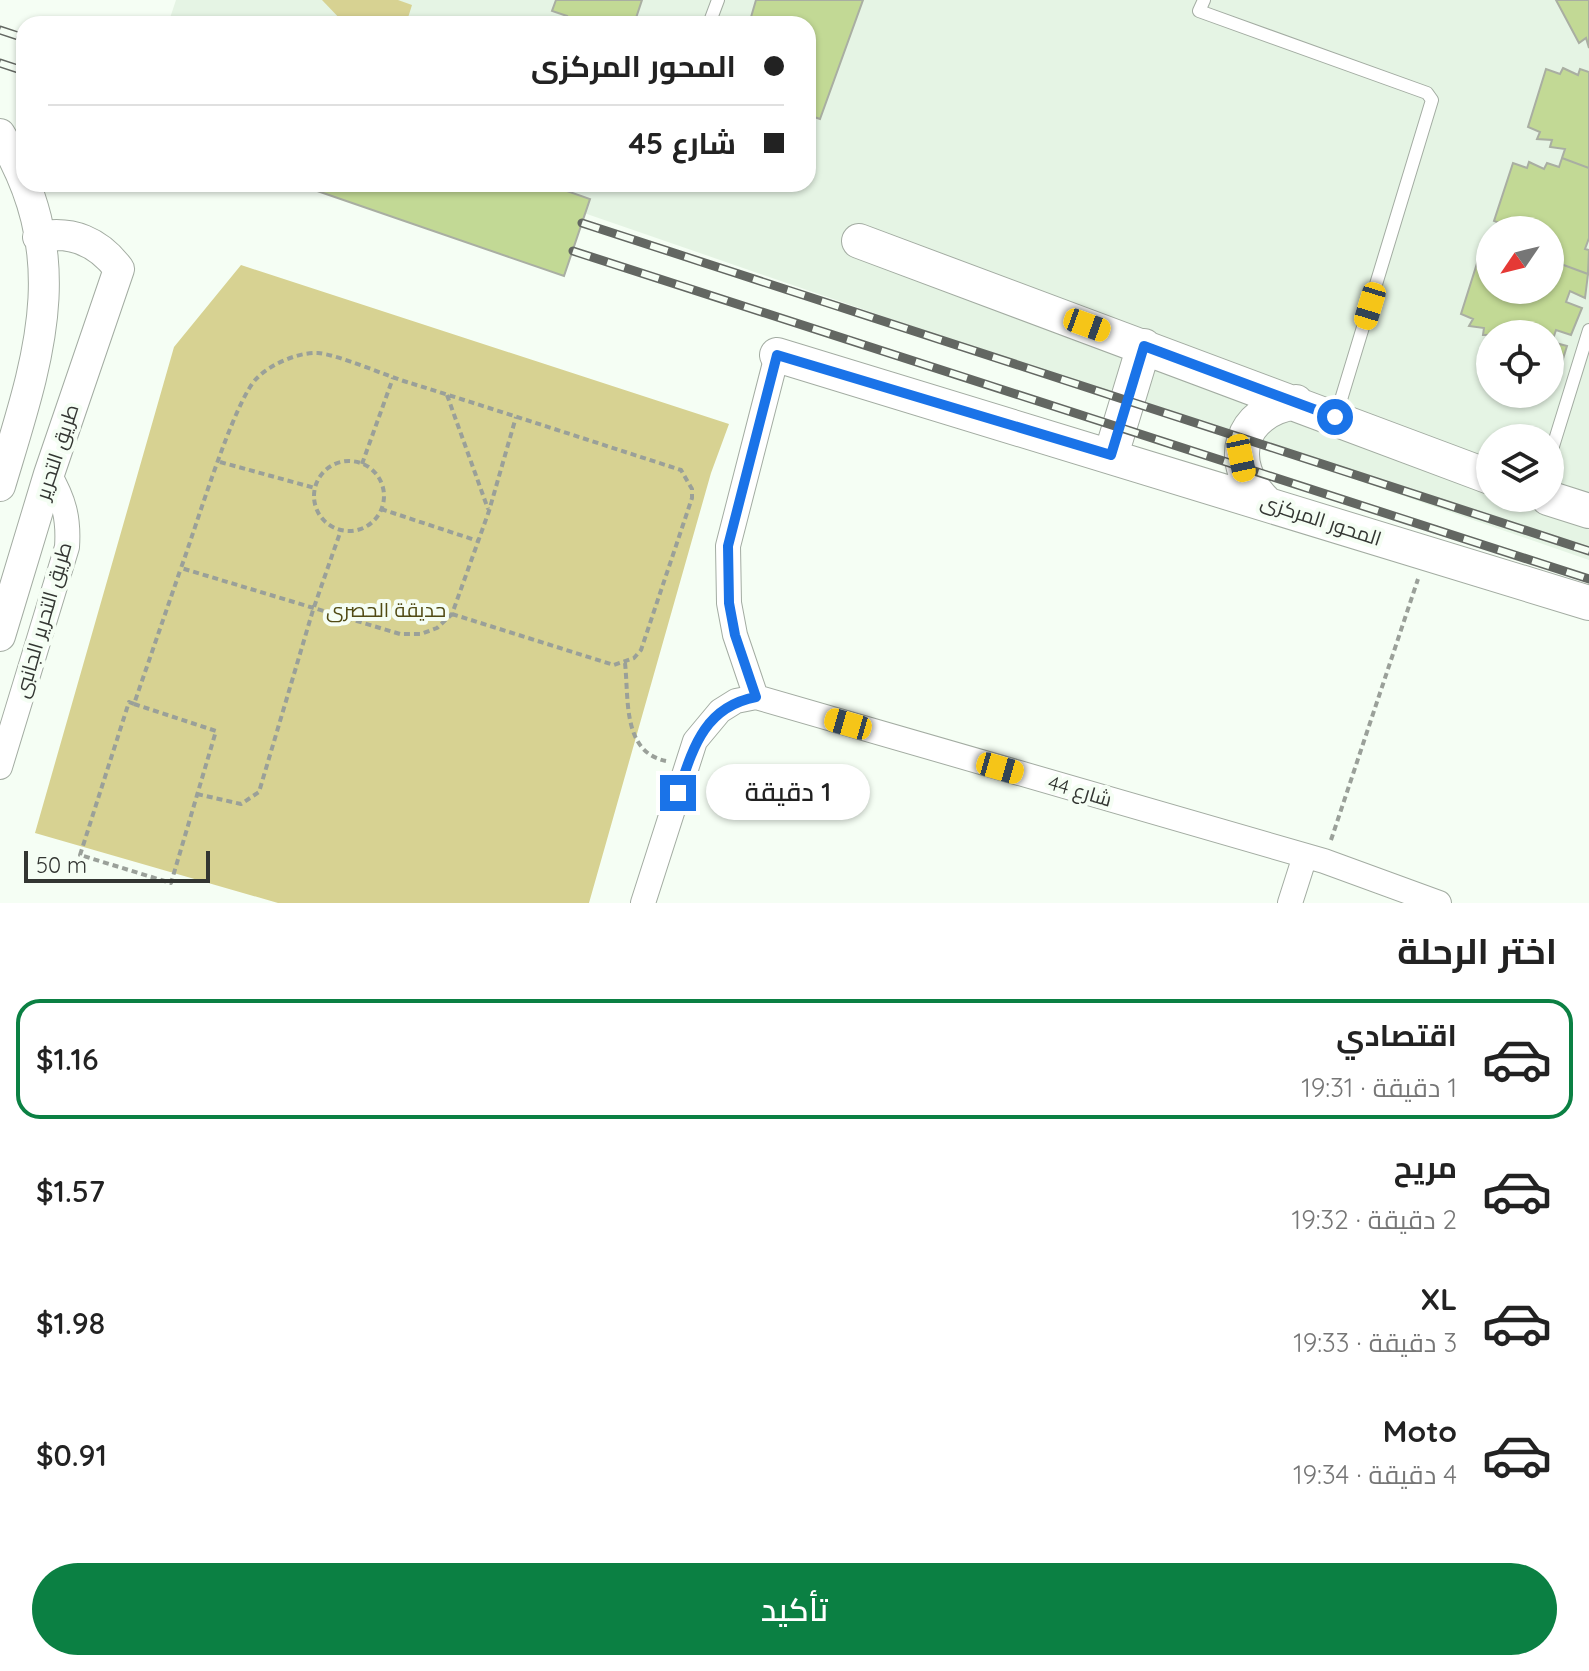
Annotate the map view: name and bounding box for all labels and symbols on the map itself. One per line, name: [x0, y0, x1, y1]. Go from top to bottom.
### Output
north arrow: [1476, 216, 1564, 304]
car: [1352, 280, 1388, 332]
car: [1060, 306, 1114, 344]
route start: [1317, 399, 1353, 435]
street label: طريق التحرير: [29, 401, 85, 504]
car: [1224, 432, 1258, 484]
street label: المحور المركزى: [1257, 488, 1385, 552]
street label: طريق التحرير الجانبى: [8, 539, 78, 701]
park label: حديقة الحصرى: [326, 597, 446, 623]
car: [822, 706, 874, 742]
car: [974, 750, 1026, 786]
callout: 1 دقيقة: [706, 765, 870, 821]
street label: شارع 44: [1045, 770, 1115, 813]
route end: [660, 775, 696, 811]
scale bar: [24, 847, 210, 883]

